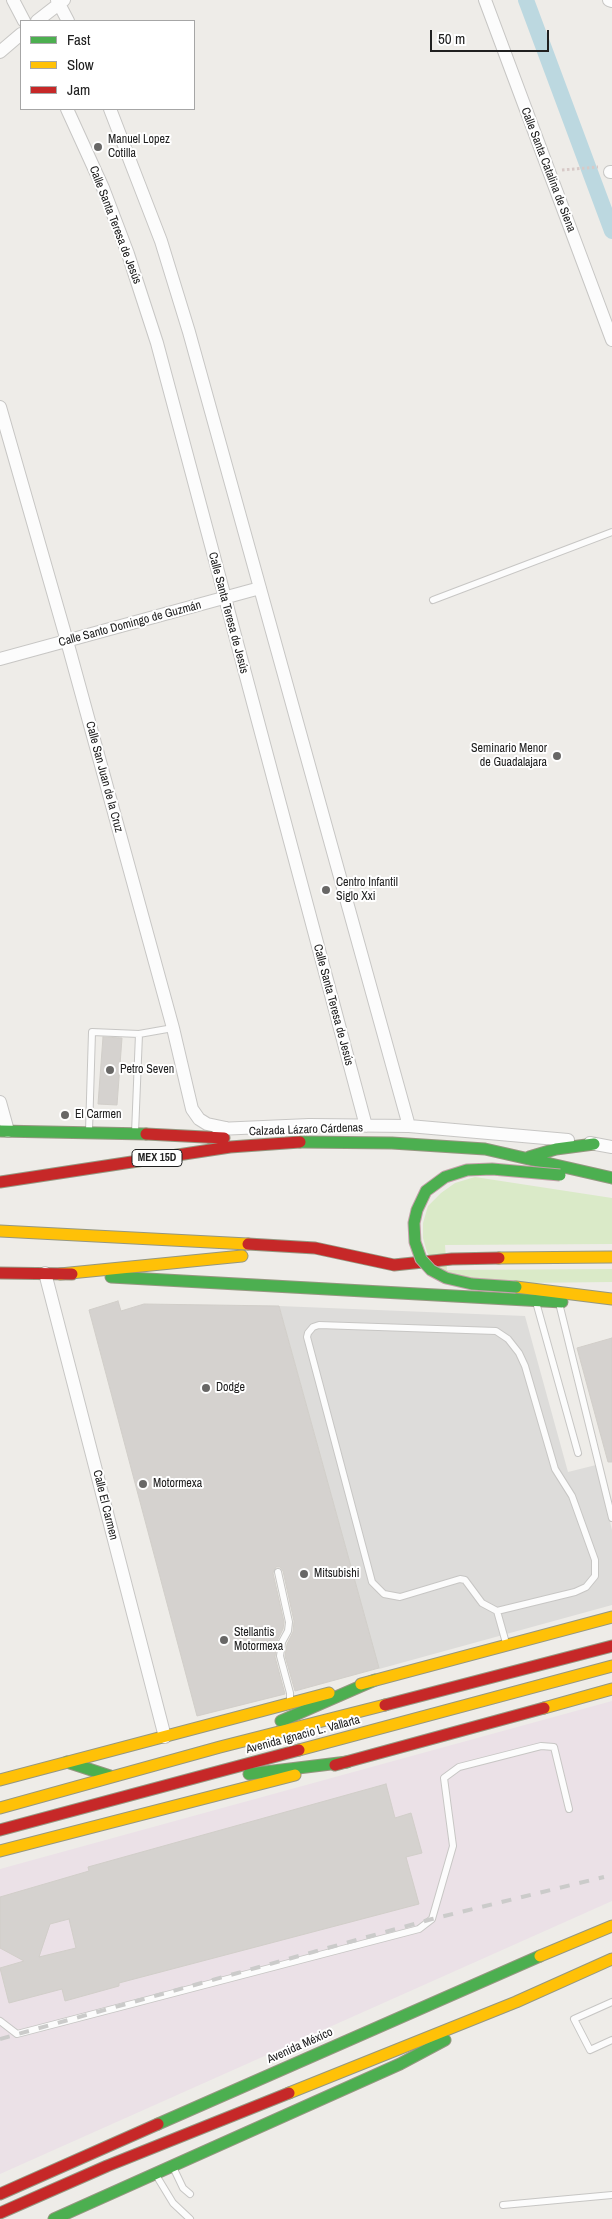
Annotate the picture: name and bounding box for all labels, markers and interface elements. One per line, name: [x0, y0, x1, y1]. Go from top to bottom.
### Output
legend: [20, 20, 195, 110]
scale bar: [432, 20, 551, 52]
text: 50 m: [438, 28, 465, 49]
text: Fast: [67, 29, 90, 50]
text: Slow: [67, 54, 94, 75]
text: Jam: [67, 79, 90, 100]
street label: Calle Santa Catalina de Siena: [518, 106, 578, 234]
place label: Manuel Lopez Cotilla: [108, 133, 170, 161]
marker: Manuel Lopez Cotilla: [92, 141, 104, 153]
street label: Calle Santa Teresa de Jesús: [86, 164, 144, 286]
street label: Calle Santa Teresa de Jesús: [205, 551, 251, 675]
street label: Calle Santo Domingo de Guzmán: [57, 598, 203, 650]
street label: Calle San Juan de la Cruz: [82, 720, 126, 834]
place label: Seminario Menor de Guadalajara: [471, 742, 547, 770]
marker: Seminario Menor de Guadalajara: [551, 750, 563, 762]
place label: Centro Infantil Siglo Xxi: [336, 876, 398, 904]
marker: Centro Infantil Siglo Xxi: [320, 884, 332, 896]
street label: Calle Santa Teresa de Jesús: [310, 943, 356, 1067]
place label: Petro Seven: [120, 1063, 174, 1077]
marker: Petro Seven: [104, 1064, 116, 1076]
place label: El Carmen: [75, 1108, 121, 1122]
marker: El Carmen: [59, 1109, 71, 1121]
street label: Calzada Lázaro Cárdenas: [249, 1121, 363, 1139]
road number: MEX 15D: [132, 1150, 182, 1166]
place label: Dodge: [216, 1381, 245, 1395]
marker: Dodge: [200, 1382, 212, 1394]
street label: Calle El Carmen: [89, 1469, 121, 1541]
place label: Motormexa: [153, 1477, 202, 1491]
marker: Motormexa: [137, 1478, 149, 1490]
place label: Mitsubishi: [314, 1567, 359, 1581]
marker: Mitsubishi: [298, 1568, 310, 1580]
place label: Stellantis Motormexa: [234, 1626, 283, 1654]
marker: Stellantis Motormexa: [218, 1634, 230, 1646]
street label: Avenida Ignacio L. Vallarta: [244, 1713, 362, 1757]
street label: Avenida México: [265, 2025, 335, 2067]

